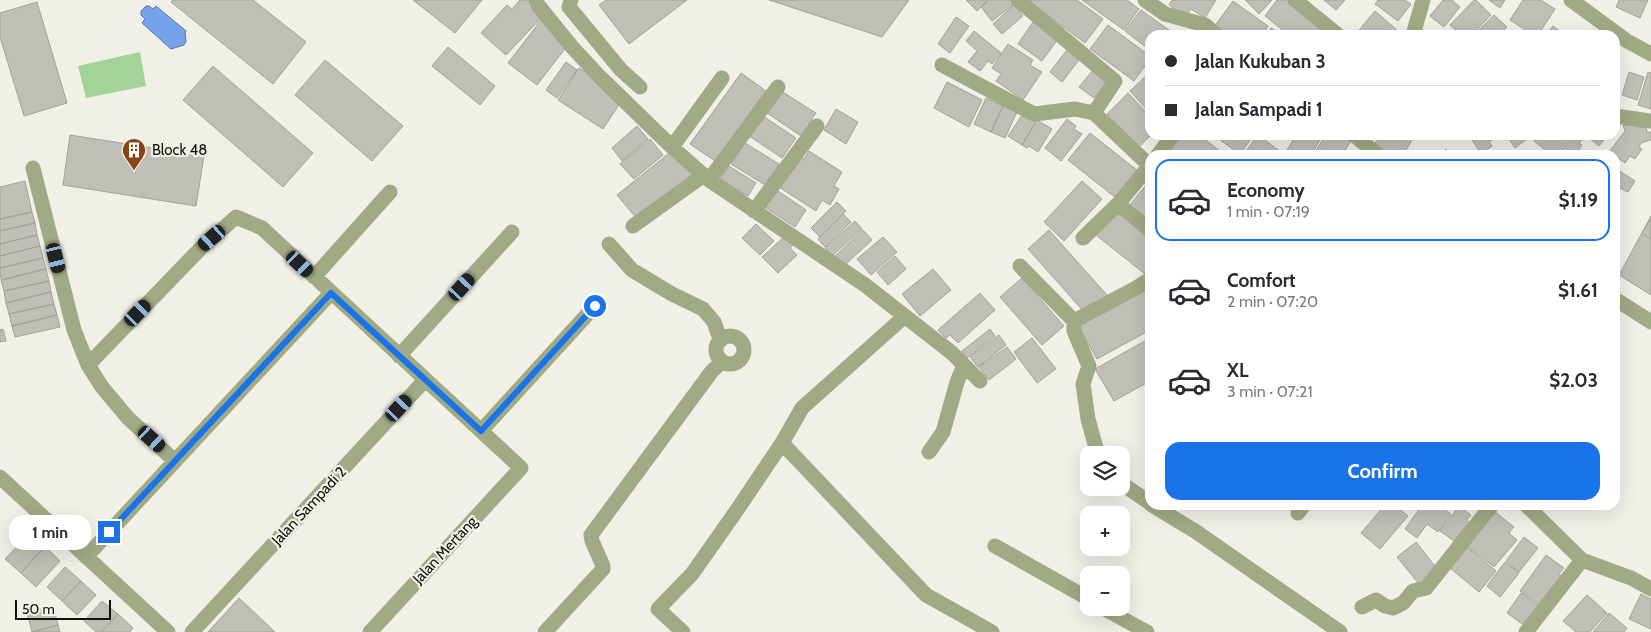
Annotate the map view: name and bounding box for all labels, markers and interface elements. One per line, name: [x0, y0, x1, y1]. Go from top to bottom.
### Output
text: Jalan Kukuban 3: [1195, 50, 1326, 73]
text: Jalan Sampadi 1: [1195, 98, 1323, 121]
building icon: Block 48: [121, 137, 147, 171]
place label: Block 48: [152, 141, 207, 159]
icon: car: [1167, 178, 1212, 223]
text: Economy: [1227, 179, 1305, 202]
text: $1.19: [1558, 189, 1598, 212]
text: 1 min · 07:19: [1227, 202, 1310, 221]
car: [195, 222, 228, 254]
car: [45, 242, 66, 274]
car: [283, 248, 316, 280]
icon: car: [1167, 268, 1212, 313]
text: Comfort: [1227, 269, 1296, 292]
car: [446, 271, 477, 303]
text: $1.61: [1558, 279, 1598, 302]
text: 2 min · 07:20: [1227, 292, 1318, 311]
route start: [584, 295, 606, 317]
car: [122, 297, 153, 329]
icon: car: [1167, 358, 1212, 403]
text: XL: [1227, 359, 1248, 382]
text: $2.03: [1549, 369, 1598, 392]
text: 3 min · 07:21: [1227, 382, 1313, 401]
car: [383, 392, 414, 424]
car: [135, 423, 168, 455]
button: Confirm: [1165, 442, 1600, 500]
map controls: [1080, 446, 1130, 616]
button: layers: [1080, 446, 1130, 496]
street label: Jalan Sampadi 2: [267, 463, 350, 550]
button: +: [1080, 506, 1130, 556]
street label: Jalan Mertang: [408, 512, 481, 588]
callout: 1 min: [9, 514, 92, 550]
route end: [98, 521, 120, 543]
text: 1 min: [32, 523, 68, 542]
button: −: [1080, 566, 1130, 616]
scale bar: [15, 597, 111, 620]
text: 50 m: [22, 600, 55, 618]

